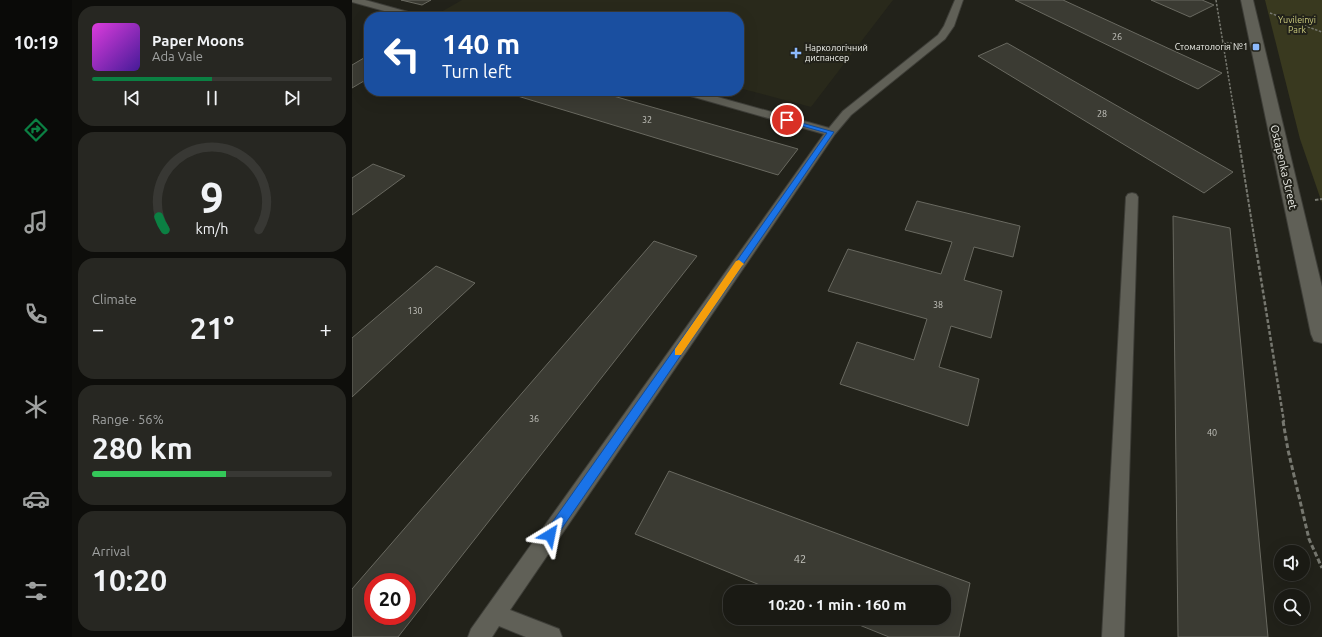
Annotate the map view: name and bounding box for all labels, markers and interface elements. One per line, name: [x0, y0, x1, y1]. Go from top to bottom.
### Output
park label: Yuvileinyi Park: [1278, 15, 1316, 35]
icon: left: [376, 28, 428, 80]
text: 140 m: [442, 28, 520, 59]
text: 10:19: [13, 32, 59, 52]
text: Paper Moons: [152, 32, 244, 49]
house number: 26: [1112, 32, 1122, 42]
place label: Стоматологія №1: [1175, 42, 1248, 52]
marker: Стоматологія №1: [1251, 42, 1261, 52]
place label: Наркологічний диспансер: [805, 43, 868, 63]
marker: Наркологічний диспансер: [790, 47, 802, 59]
text: Ada Vale: [152, 49, 203, 63]
text: Turn left: [442, 61, 512, 81]
icon: previous: [121, 87, 143, 109]
icon: pause: [201, 87, 223, 109]
icon: next: [281, 87, 303, 109]
pin: [770, 103, 804, 137]
icon: arrive: [776, 109, 798, 131]
house number: 28: [1097, 109, 1107, 119]
house number: 32: [642, 115, 652, 125]
icon: directions: [22, 116, 50, 144]
street label: Ostapenka Street: [1268, 124, 1300, 211]
text: 9: [200, 174, 224, 221]
icon: music: [22, 208, 50, 236]
text: km/h: [196, 221, 228, 237]
text: Climate: [92, 292, 137, 306]
icon: phone: [22, 300, 50, 328]
house number: 38: [933, 300, 943, 310]
house number: 130: [407, 306, 423, 316]
text: 21°: [190, 311, 234, 345]
text: −: [92, 316, 104, 341]
text: +: [320, 316, 332, 341]
icon: climate: [22, 393, 50, 421]
text: Range · 56%: [92, 412, 164, 426]
house number: 36: [529, 414, 539, 424]
house number: 40: [1207, 428, 1217, 438]
text: 280 km: [92, 431, 193, 465]
icon: car: [22, 485, 50, 513]
position arrow: [529, 514, 571, 556]
text: Arrival: [92, 544, 130, 558]
map controls: [1274, 545, 1310, 625]
button: sound: [1274, 545, 1310, 581]
house number: 42: [794, 553, 806, 565]
text: 10:20: [92, 563, 167, 597]
speed limit sign: 20: [364, 573, 416, 625]
icon: filters: [22, 577, 50, 605]
button: search: [1274, 589, 1310, 625]
text: 10:20 · 1 min · 160 m: [768, 596, 906, 613]

